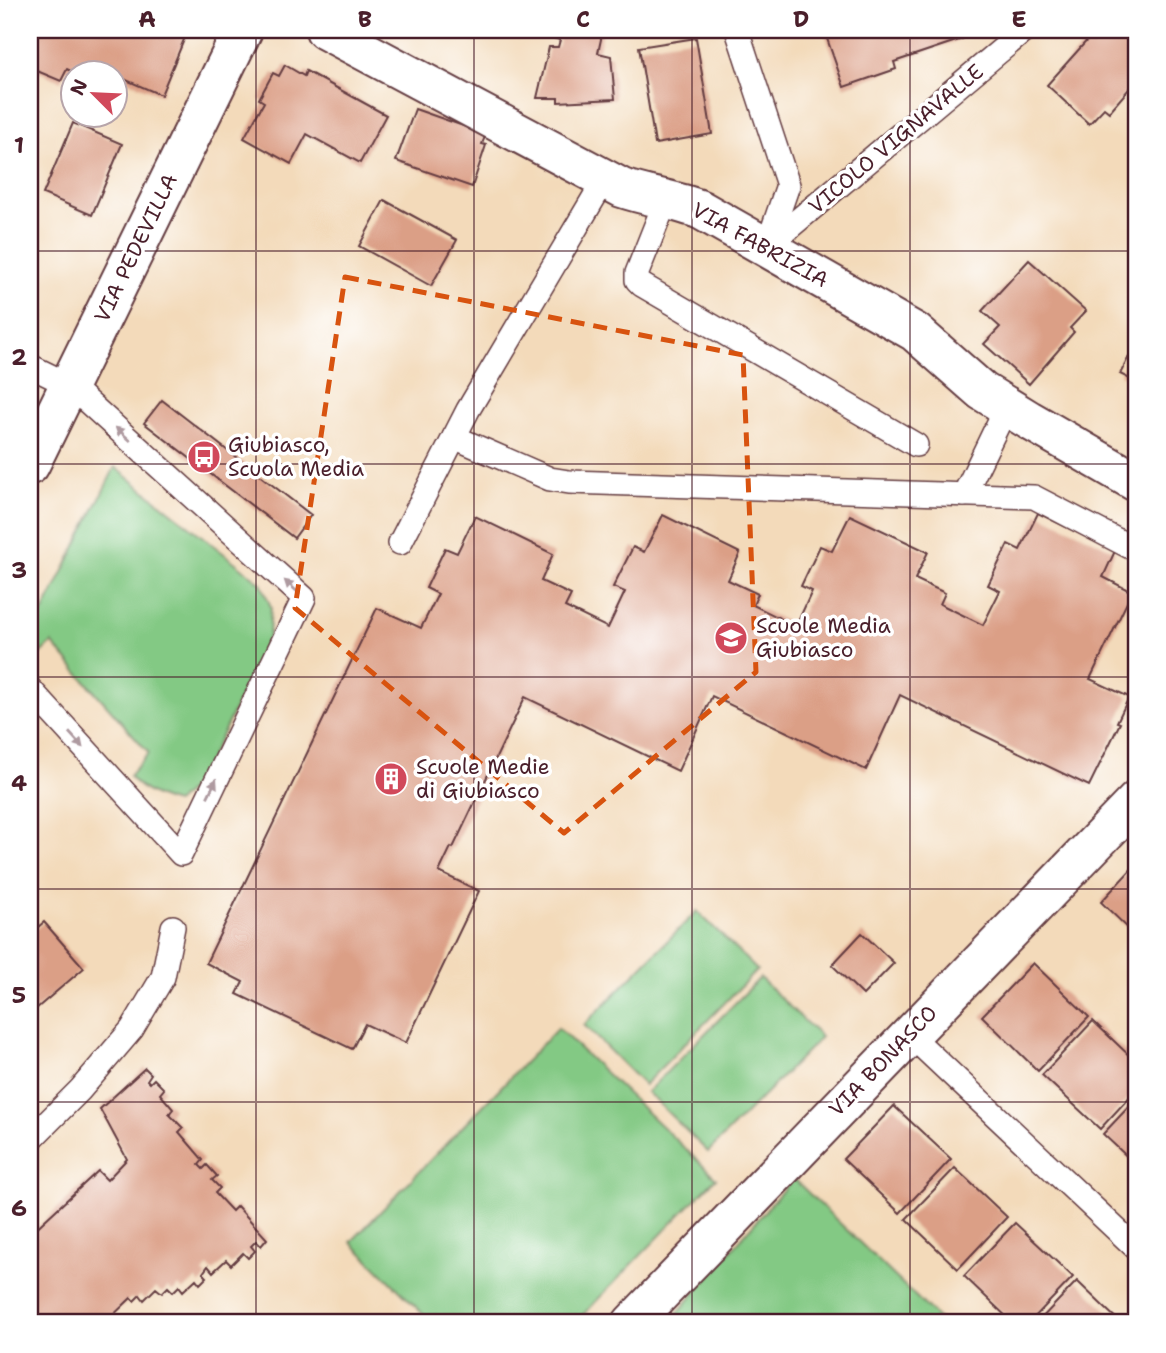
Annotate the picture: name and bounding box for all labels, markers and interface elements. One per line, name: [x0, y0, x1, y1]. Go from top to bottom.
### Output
text: A: [138, 4, 156, 34]
text: B: [358, 4, 372, 34]
text: C: [576, 4, 590, 34]
text: D: [793, 4, 809, 34]
text: E: [1011, 4, 1027, 34]
street label: VICOLO VIGNAVALLE: [803, 58, 989, 220]
north arrow: [60, 60, 130, 130]
text: N: [64, 75, 93, 99]
text: 1: [14, 130, 24, 160]
street label: VIA PEDEVILLA: [88, 169, 184, 327]
street label: VIA FABRIZIA: [687, 196, 833, 294]
text: 2: [11, 342, 27, 372]
one-way arrow: [114, 426, 132, 442]
place label: Giubiasco, Scuola Media: [228, 431, 364, 483]
bus stop icon: Giubiasco, Scuola Media: [185, 438, 223, 476]
text: 3: [11, 555, 27, 585]
one-way arrow: [283, 579, 301, 595]
place label: Scuole Media Giubiasco: [756, 612, 891, 664]
school or university icon: Scuole Media Giubiasco: [712, 619, 750, 657]
one-way arrow: [67, 731, 83, 748]
place label: Scuole Medie di Giubiasco: [416, 753, 550, 805]
building icon: Scuole Medie di Giubiasco: [372, 760, 410, 798]
text: 4: [11, 768, 27, 798]
one-way arrow: [206, 778, 218, 798]
text: 5: [12, 980, 26, 1010]
street label: VIA BONASCO: [823, 999, 943, 1123]
text: 6: [11, 1193, 27, 1223]

